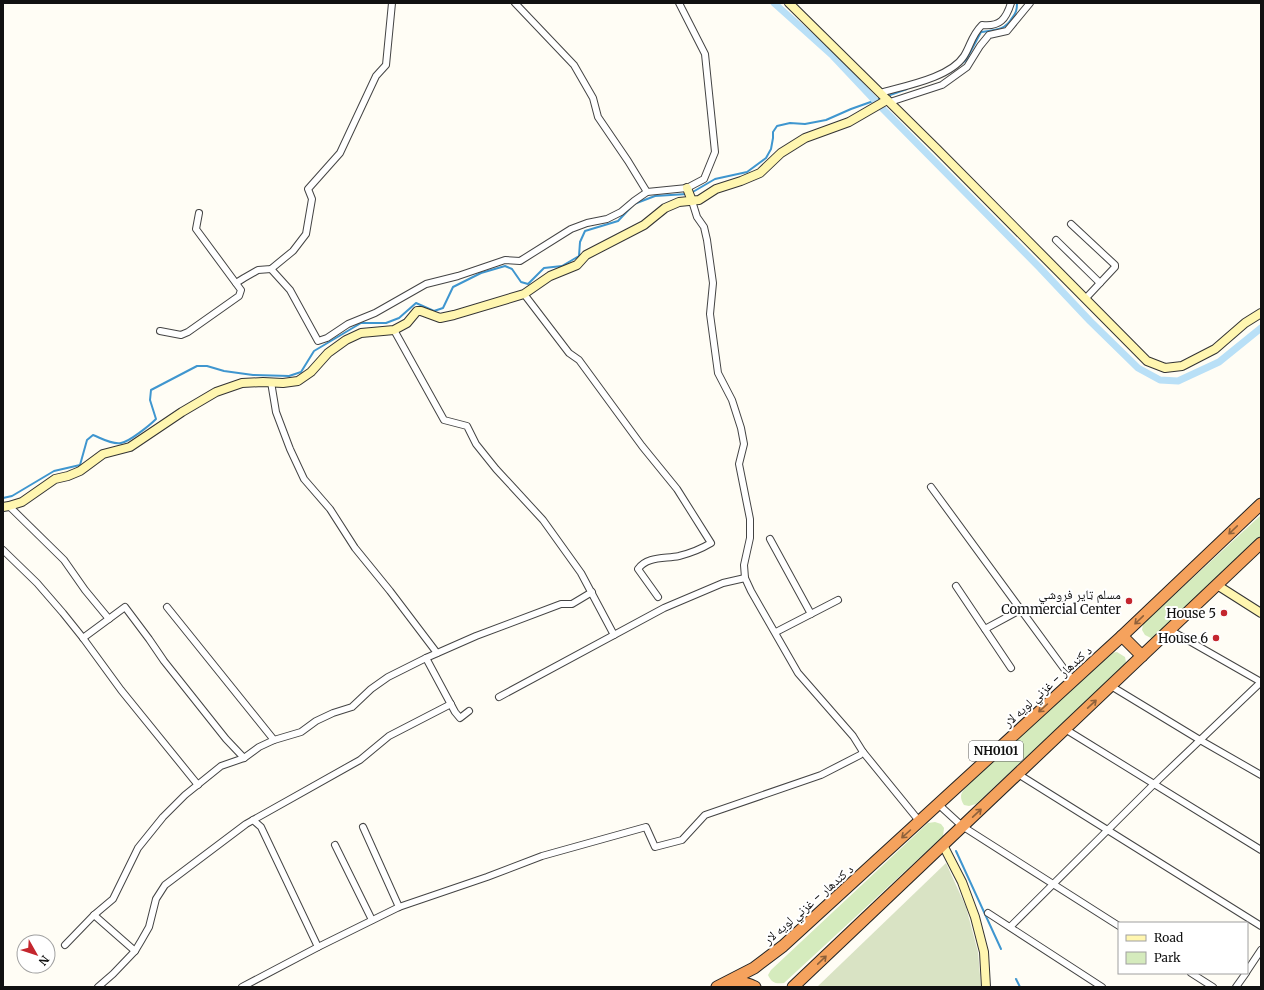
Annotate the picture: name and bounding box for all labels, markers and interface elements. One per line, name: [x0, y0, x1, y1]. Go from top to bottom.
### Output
one-way arrow: [1228, 526, 1238, 535]
place label: مسلم ټایر فروشي Commercial Center: [1001, 586, 1121, 618]
marker: مسلم ټایر فروشي Commercial Center: [1124, 596, 1134, 606]
place label: House 5: [1166, 605, 1216, 622]
marker: House 5: [1219, 608, 1229, 618]
one-way arrow: [1134, 615, 1144, 625]
place label: House 6: [1158, 630, 1208, 647]
marker: House 6: [1211, 633, 1221, 643]
street label: د کندهار - غزني لويه لار: [999, 642, 1097, 733]
one-way arrow: [1086, 700, 1096, 709]
one-way arrow: [1038, 704, 1048, 713]
road number: NH0101: [969, 741, 1023, 761]
one-way arrow: [972, 808, 982, 817]
one-way arrow: [901, 830, 912, 839]
street label: د کندهار - غزني لويه لار: [759, 861, 858, 951]
legend: [1118, 922, 1248, 974]
text: Road: [1154, 930, 1183, 945]
north arrow: [16, 934, 56, 974]
text: Park: [1154, 950, 1181, 965]
text: N: [35, 953, 52, 968]
one-way arrow: [817, 955, 827, 965]

